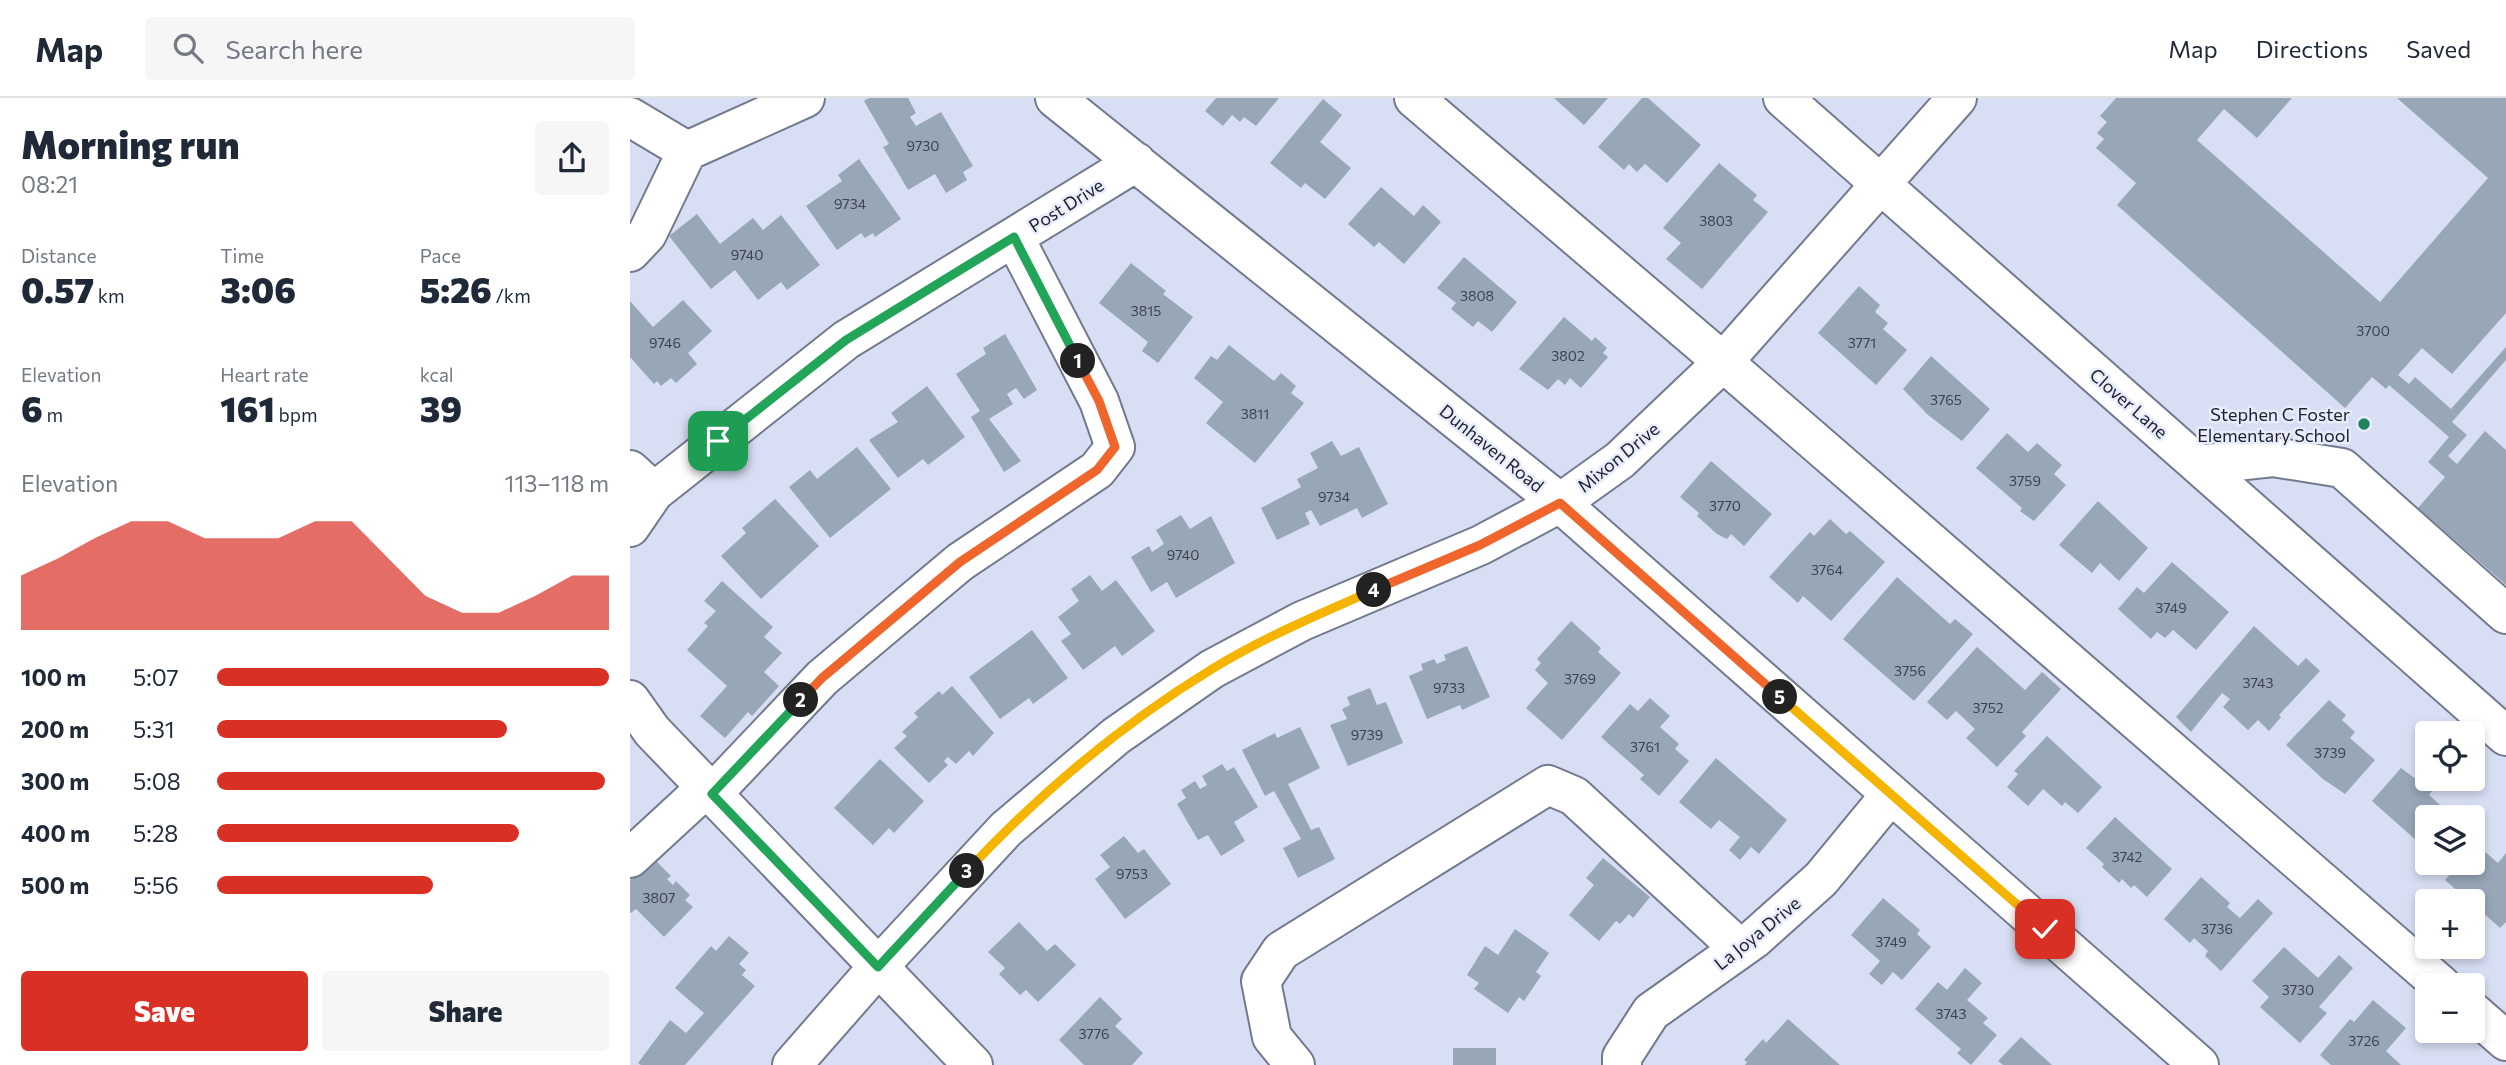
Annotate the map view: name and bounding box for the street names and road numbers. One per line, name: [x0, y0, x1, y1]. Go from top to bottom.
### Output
street label: Post Drive: [1025, 173, 1107, 237]
street label: Clover Lane: [2086, 363, 2172, 443]
street label: Dunhaven Road: [1436, 399, 1548, 497]
street label: Mixon Drive: [1573, 417, 1663, 497]
street label: La Joya Drive: [1710, 892, 1804, 974]

